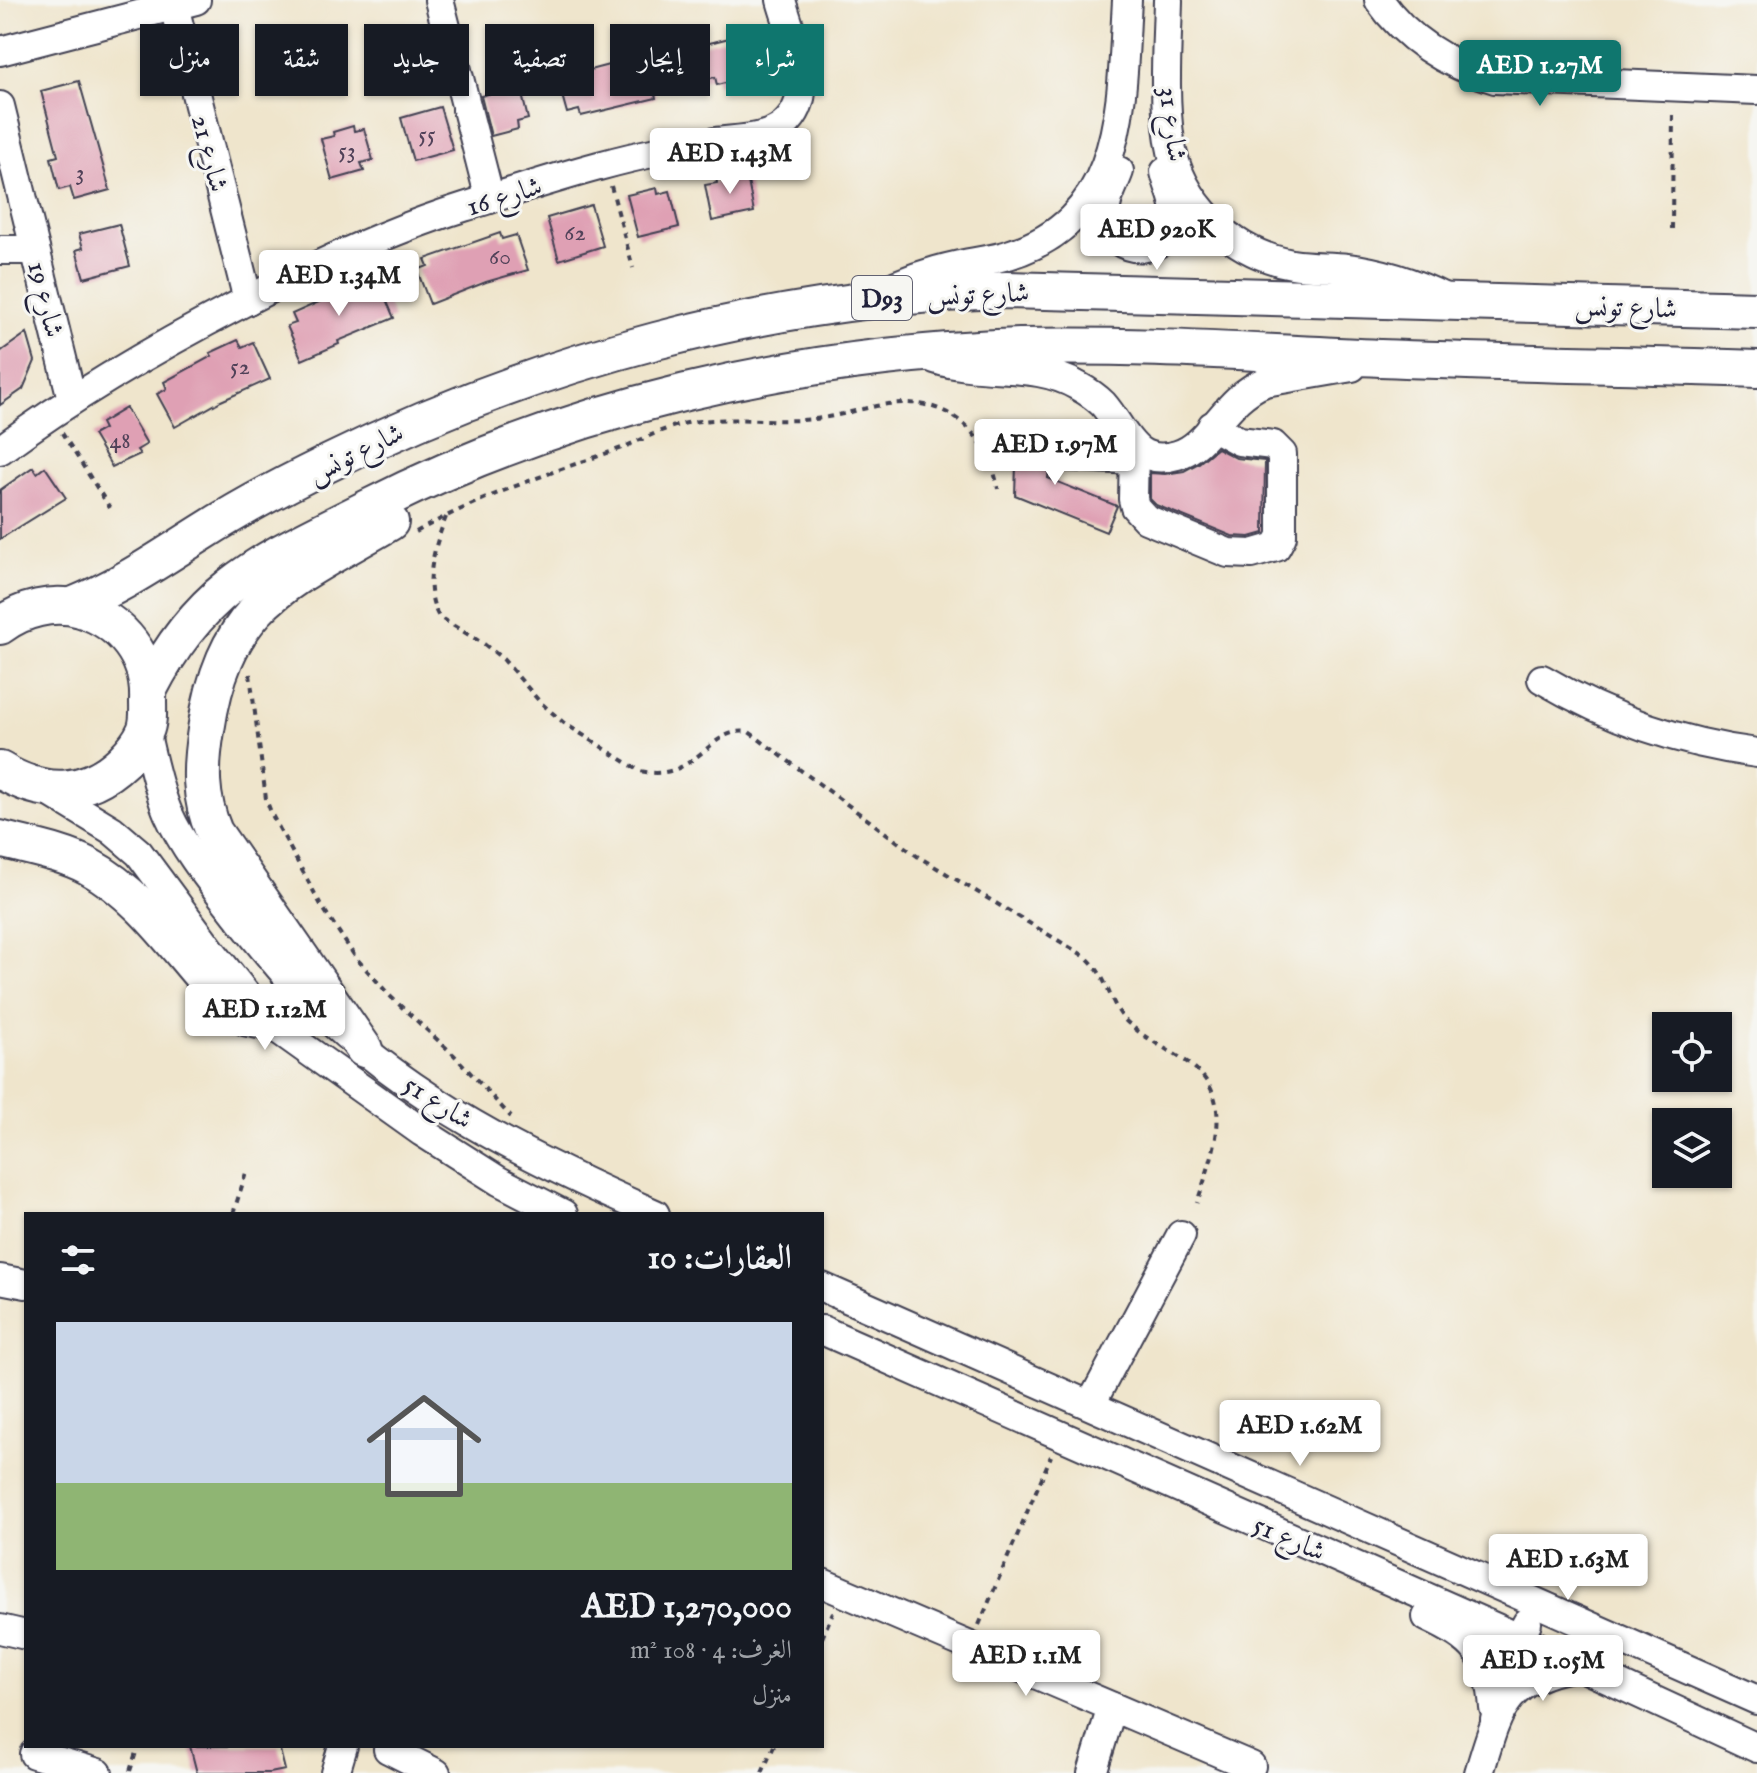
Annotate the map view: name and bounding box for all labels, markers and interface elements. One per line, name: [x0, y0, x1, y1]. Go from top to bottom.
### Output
chip: منزل: [140, 24, 239, 96]
chip: شقة: [255, 24, 348, 96]
chip: جديد: [364, 24, 469, 96]
chip: تصفية: [485, 24, 594, 96]
chip: إيجار: [610, 24, 710, 96]
chip: شراء: [726, 24, 824, 96]
pin: AED 1.27M: [1448, 40, 1632, 108]
text: AED 1.27M: [1477, 49, 1603, 82]
street label: شارع 31: [1146, 85, 1193, 164]
street label: شارع 21: [178, 111, 235, 197]
house number: 55: [418, 120, 436, 151]
pin: AED 1.43M: [638, 128, 822, 196]
house number: 53: [338, 136, 356, 167]
text: AED 1.43M: [668, 137, 792, 170]
house number: 3: [76, 158, 84, 189]
street label: شارع 16: [463, 169, 548, 229]
pin: AED 920K: [1074, 204, 1240, 272]
text: AED 920K: [1098, 213, 1216, 246]
house number: 62: [564, 218, 586, 249]
house number: 60: [489, 242, 511, 273]
pin: AED 1.34M: [247, 250, 431, 318]
street label: شارع 19: [14, 258, 71, 342]
text: AED 1.34M: [277, 259, 401, 292]
road number: D93: [852, 276, 912, 320]
street label: شارع تونس: [926, 276, 1030, 319]
street label: شارع تونس: [1574, 289, 1678, 332]
house number: 52: [230, 352, 250, 383]
street label: شارع تونس: [302, 416, 412, 496]
pin: AED 1.97M: [963, 419, 1147, 487]
house number: 48: [109, 426, 131, 457]
text: AED 1.97M: [992, 428, 1118, 461]
pin: AED 1.12M: [173, 984, 357, 1052]
text: AED 1.12M: [203, 993, 327, 1026]
map controls: [1652, 1012, 1732, 1188]
button: locate: [1652, 1012, 1732, 1092]
street label: شارع 51: [394, 1068, 479, 1142]
button: layers: [1652, 1108, 1732, 1188]
text: العقارات: 10: [648, 1237, 792, 1280]
icon: filters: [56, 1238, 100, 1282]
icon: home: [352, 1374, 496, 1518]
pin: AED 1.62M: [1208, 1400, 1392, 1468]
text: AED 1.62M: [1237, 1409, 1363, 1442]
street label: شارع 51: [1246, 1508, 1331, 1574]
pin: AED 1.63M: [1476, 1534, 1660, 1602]
text: AED 1.63M: [1507, 1543, 1629, 1576]
text: AED 1,270,000: [582, 1586, 792, 1629]
pin: AED 1.1M: [943, 1630, 1109, 1698]
text: الغرف: 4 · 108 m²: [630, 1634, 792, 1667]
pin: AED 1.05M: [1451, 1635, 1635, 1703]
text: AED 1.1M: [970, 1639, 1082, 1672]
text: AED 1.05M: [1481, 1644, 1605, 1677]
text: منزل: [752, 1679, 792, 1712]

